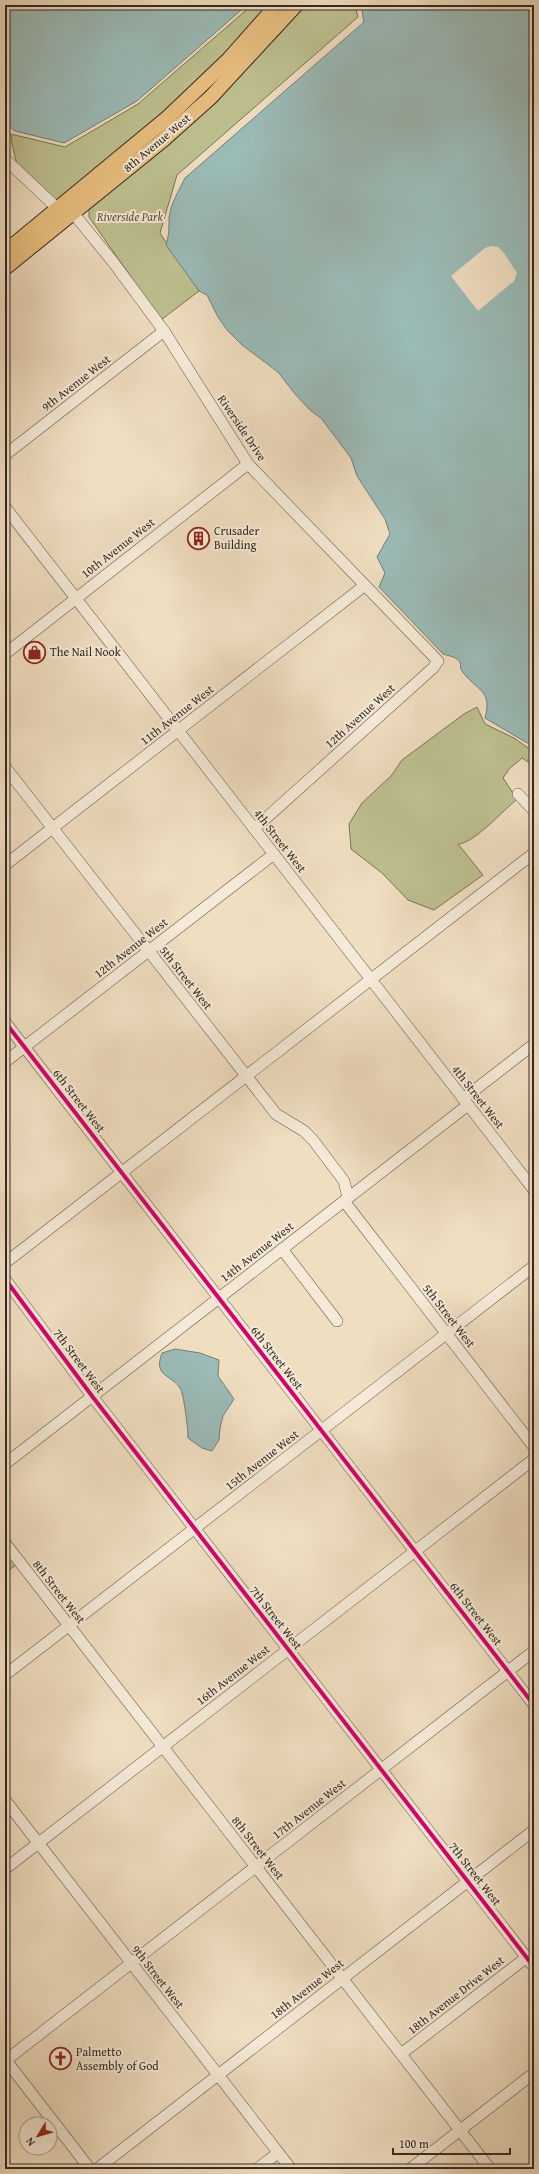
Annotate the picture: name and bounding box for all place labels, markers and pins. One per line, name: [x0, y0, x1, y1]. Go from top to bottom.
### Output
place label: Crusader Building: [214, 522, 259, 553]
building icon: Crusader Building: [185, 525, 211, 551]
shop icon: The Nail Nook: [21, 639, 47, 665]
place label: The Nail Nook: [50, 643, 122, 660]
place label: Palmetto Assembly of God: [76, 2043, 159, 2074]
church icon: Palmetto Assembly of God: [48, 2046, 74, 2072]

